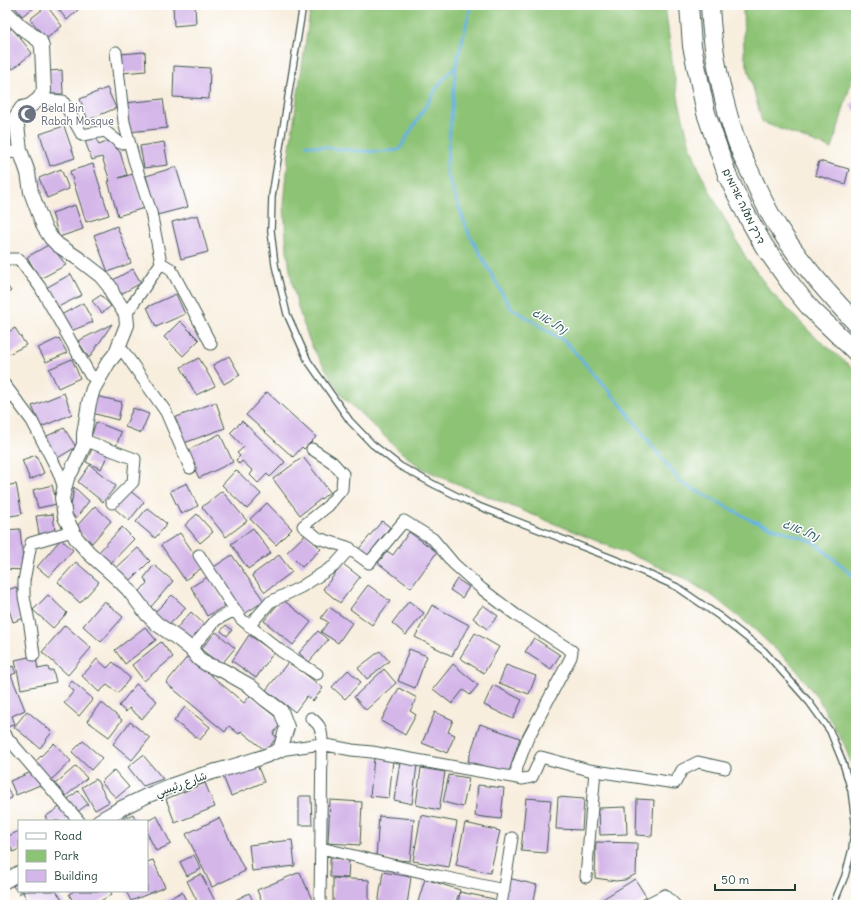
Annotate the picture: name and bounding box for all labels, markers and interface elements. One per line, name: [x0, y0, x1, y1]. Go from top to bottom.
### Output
place label: Belal Bin Rabah Mosque: [41, 101, 114, 128]
mosque icon: Belal Bin Rabah Mosque: [16, 103, 38, 125]
street label: דרך מעלה אדומים: [720, 166, 768, 246]
water label: נחל אוג: [530, 304, 572, 338]
water label: נחל אוג: [781, 515, 823, 544]
street label: شارع رئيسي: [153, 768, 210, 804]
legend: [18, 820, 148, 892]
text: Road: [54, 828, 82, 843]
text: Park: [54, 848, 79, 863]
scale bar: [715, 866, 795, 892]
text: Building: [54, 868, 98, 883]
text: 50 m: [721, 872, 750, 887]

